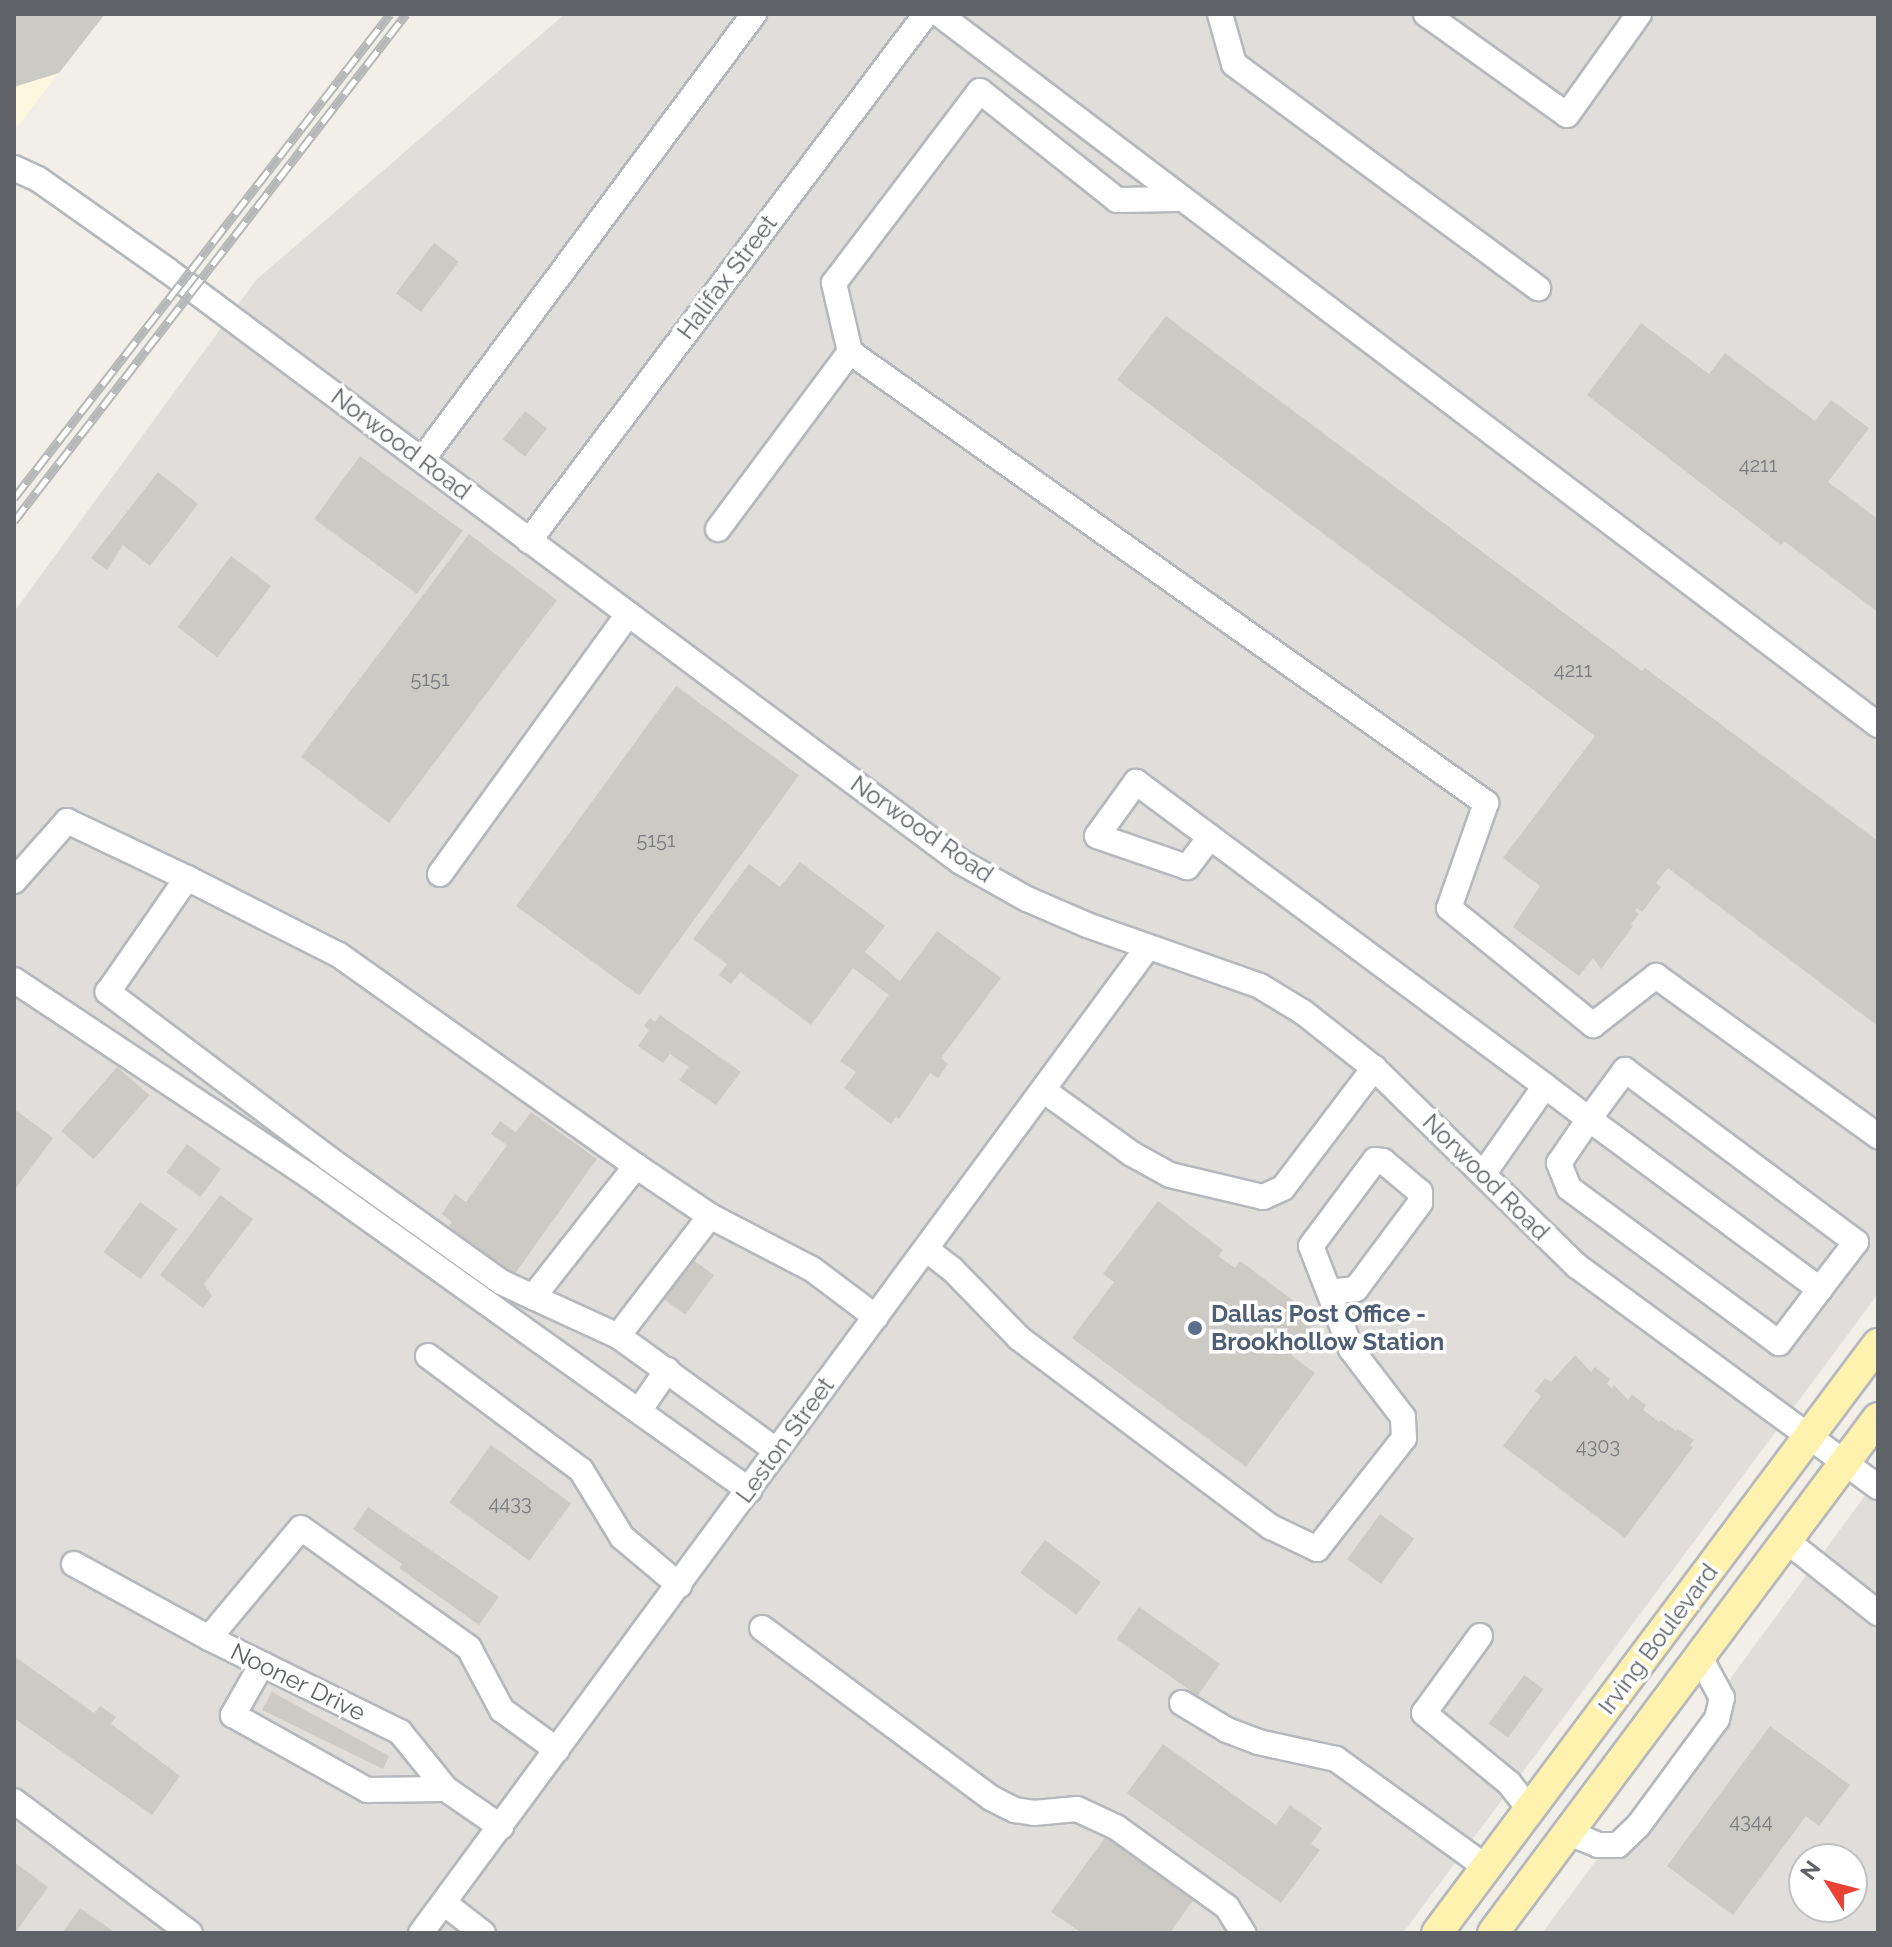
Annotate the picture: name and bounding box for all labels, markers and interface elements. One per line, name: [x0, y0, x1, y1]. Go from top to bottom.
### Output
street label: Halifax Street: [671, 209, 783, 345]
street label: Norwood Road: [326, 382, 476, 506]
house number: 4211: [1739, 453, 1777, 477]
house number: 4211: [1554, 658, 1592, 682]
house number: 5151: [411, 667, 449, 691]
street label: Norwood Road: [845, 769, 999, 889]
house number: 5151: [637, 828, 675, 852]
street label: Norwood Road: [1417, 1108, 1555, 1246]
place label: Dallas Post Office - Brookhollow Station: [1211, 1300, 1445, 1356]
marker: Dallas Post Office - Brookhollow Station: [1186, 1319, 1204, 1337]
street label: Leston Street: [730, 1372, 840, 1508]
house number: 4303: [1576, 1434, 1620, 1458]
house number: 4433: [488, 1491, 532, 1515]
street label: Irving Boulevard: [1592, 1558, 1724, 1720]
street label: Nooner Drive: [226, 1637, 370, 1727]
house number: 4344: [1729, 1809, 1773, 1833]
north arrow: [1788, 1843, 1868, 1923]
text: N: [1795, 1856, 1826, 1885]

